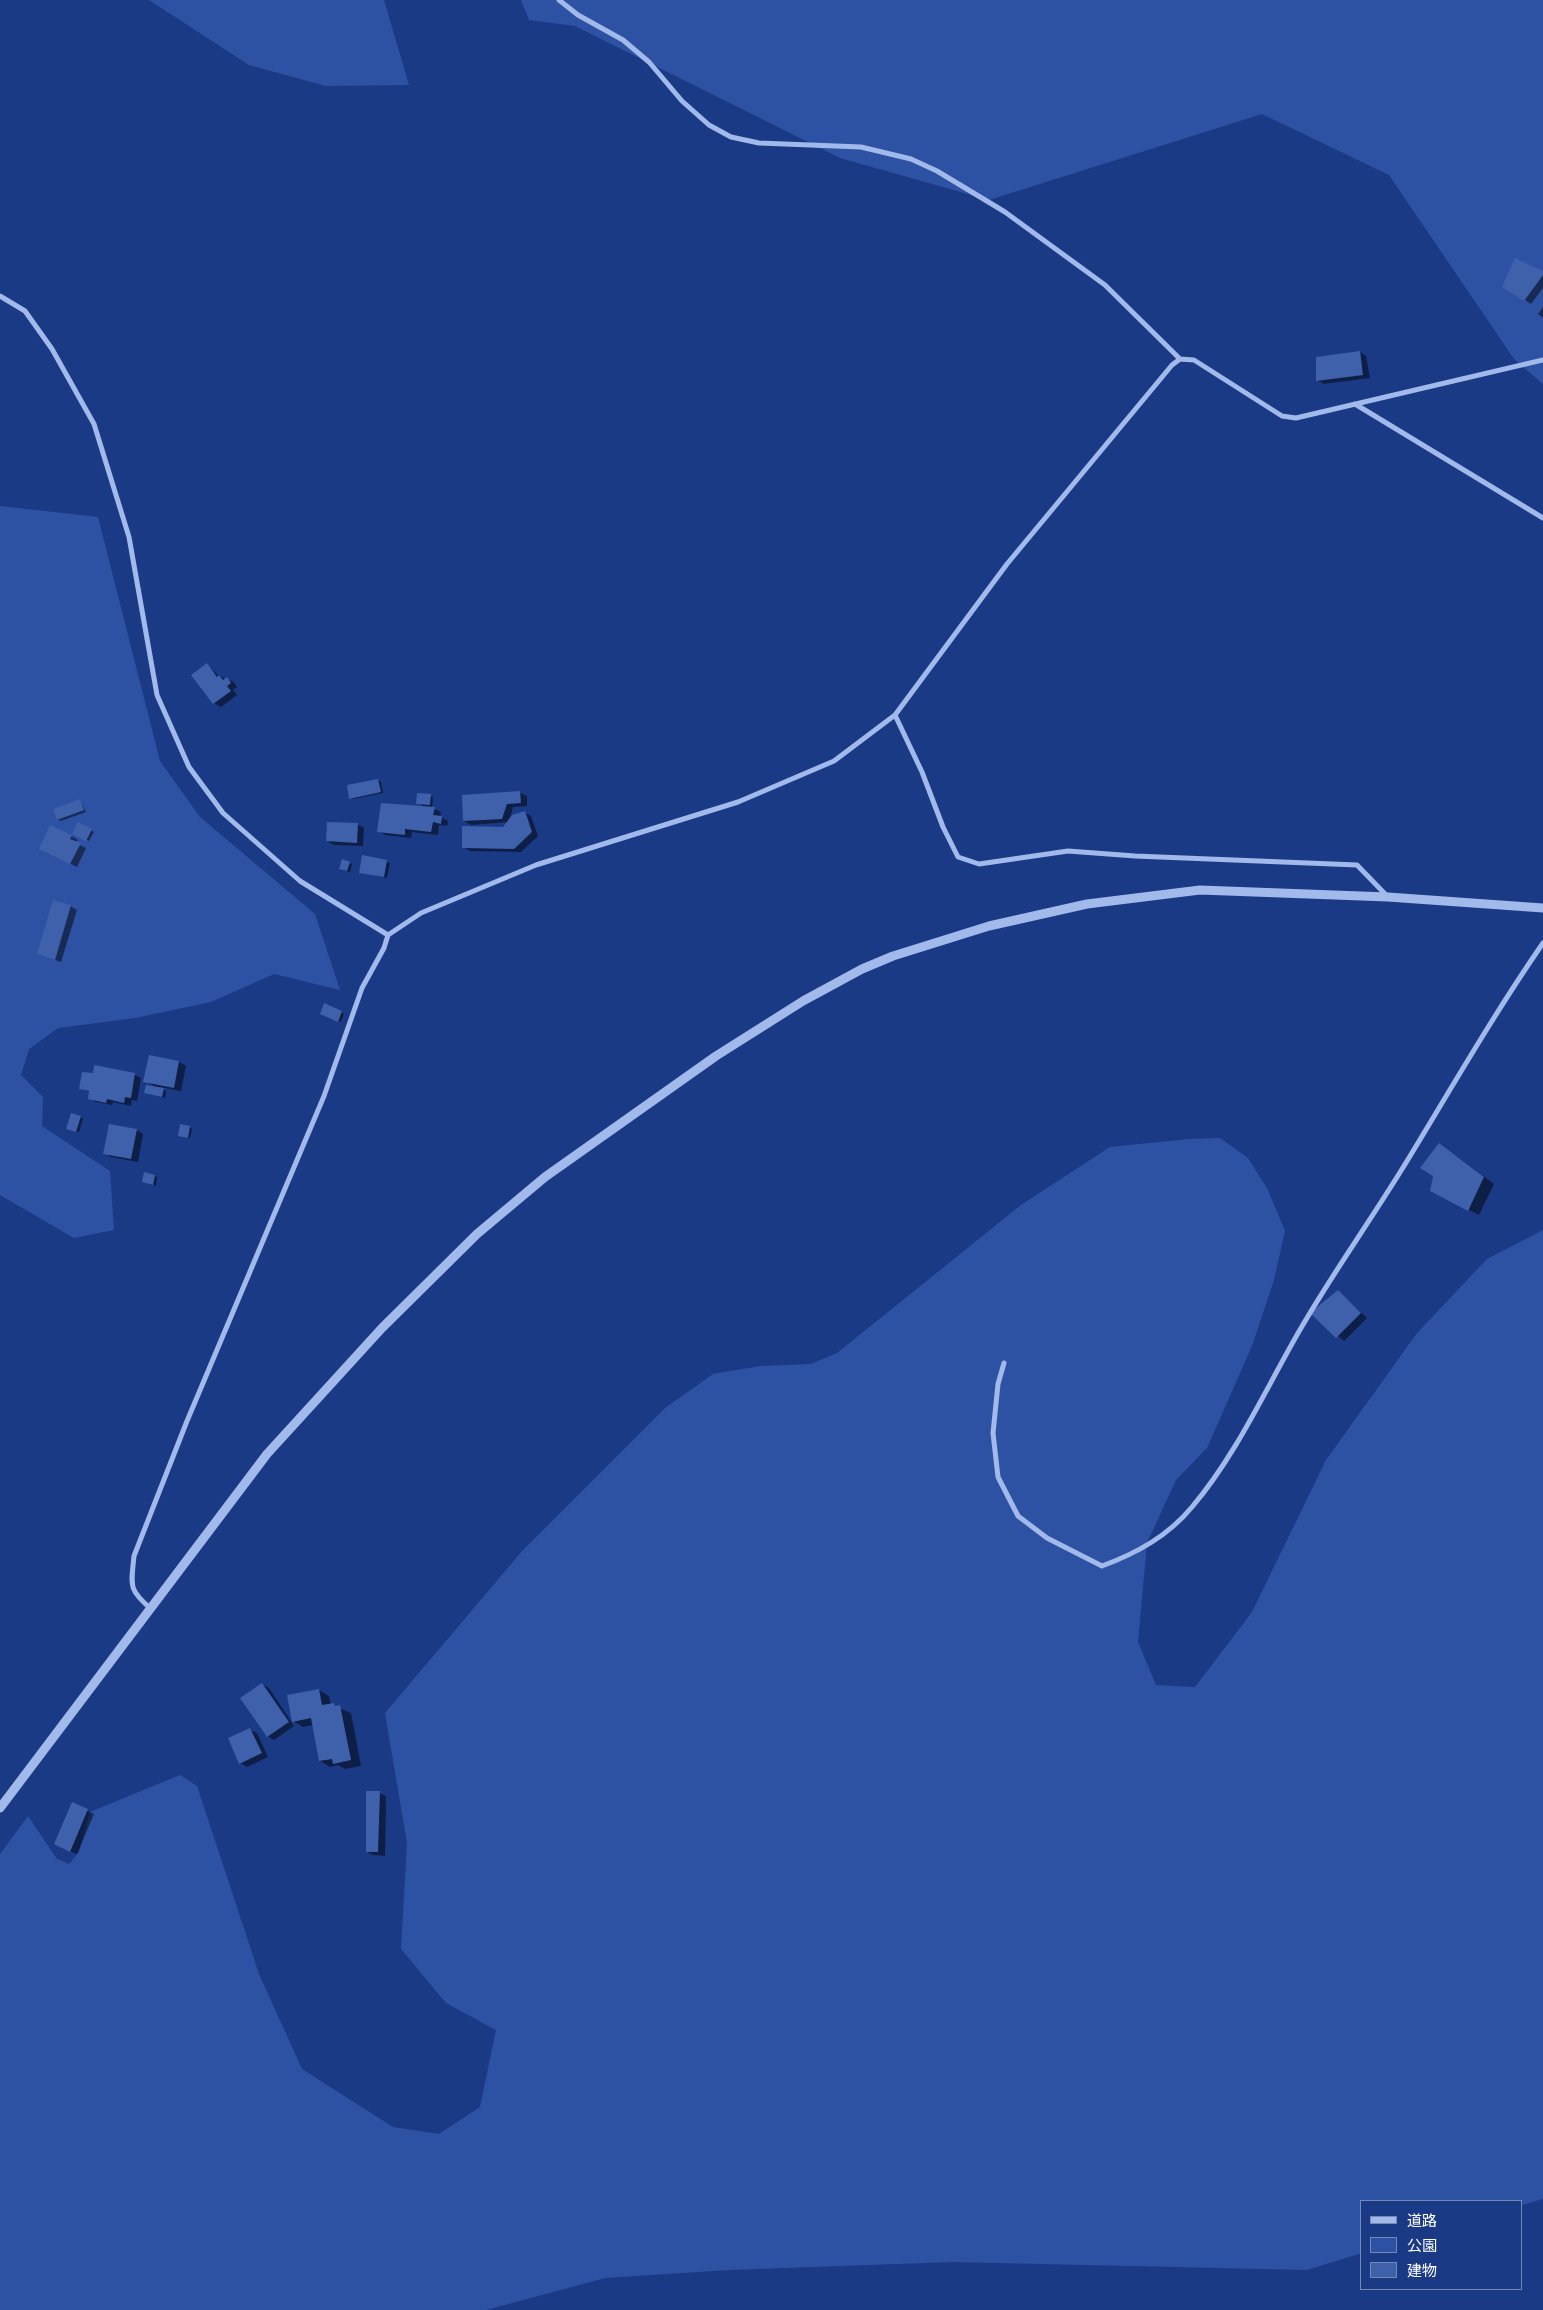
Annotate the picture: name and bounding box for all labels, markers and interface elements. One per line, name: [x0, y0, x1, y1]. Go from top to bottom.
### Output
legend: [1360, 2200, 1523, 2290]
text: 道路: [1407, 2214, 1437, 2229]
text: 公園: [1407, 2239, 1437, 2254]
text: 建物: [1407, 2264, 1437, 2279]

